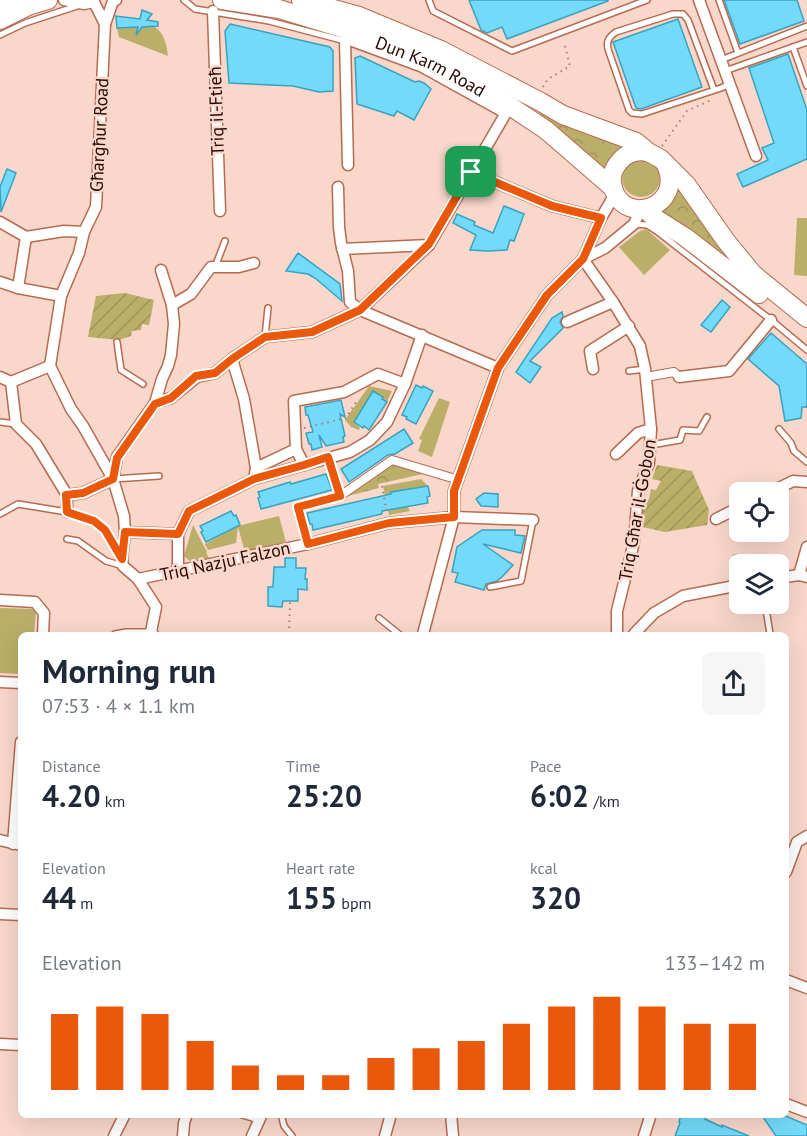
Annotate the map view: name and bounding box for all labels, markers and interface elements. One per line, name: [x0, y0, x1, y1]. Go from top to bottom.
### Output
street label: Dun Karm Road: [372, 30, 490, 101]
street label: Triq il-Ftieħ: [203, 66, 229, 156]
street label: Għargħur Road: [85, 77, 113, 193]
pin: [445, 146, 496, 197]
icon: arrive: [454, 155, 487, 188]
street label: Triq Għar il-Ġobon: [613, 437, 661, 583]
map controls: [729, 482, 789, 614]
button: locate: [729, 482, 789, 542]
street label: Triq Nazju Falzon: [158, 536, 292, 586]
button: layers: [729, 554, 789, 614]
text: Morning run: [42, 649, 216, 692]
button: share: [702, 652, 765, 715]
text: 07:53 · 4 × 1.1 km: [42, 693, 195, 719]
text: Distance: [42, 756, 101, 776]
text: Time: [286, 756, 320, 776]
text: Pace: [530, 756, 561, 776]
text: 4.20: [42, 776, 100, 815]
text: 25:20: [286, 776, 362, 815]
text: 6:02: [530, 776, 589, 815]
text: km: [100, 791, 125, 811]
text: /km: [589, 791, 620, 811]
text: Elevation: [42, 858, 106, 878]
text: Heart rate: [286, 858, 355, 878]
text: kcal: [530, 858, 557, 878]
text: 44: [42, 878, 76, 917]
text: 155: [286, 878, 337, 917]
text: 320: [530, 878, 581, 917]
text: m: [76, 893, 93, 913]
text: bpm: [337, 893, 372, 913]
text: Elevation: [42, 950, 122, 976]
text: 133–142 m: [665, 950, 765, 976]

